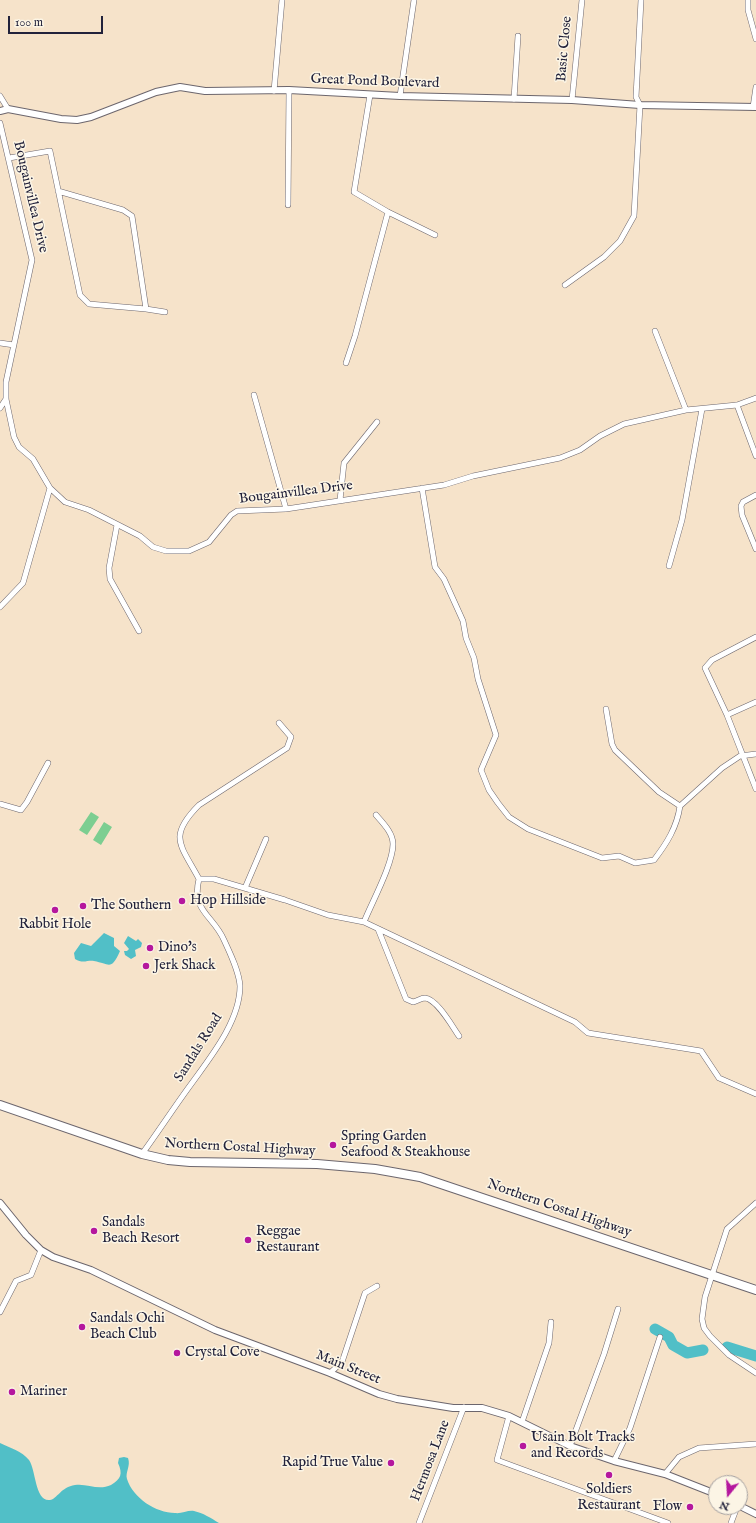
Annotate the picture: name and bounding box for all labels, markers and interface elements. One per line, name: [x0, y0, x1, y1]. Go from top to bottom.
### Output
scale bar: [10, 8, 105, 34]
text: 100 m: [15, 15, 43, 30]
street label: Basic Close: [554, 16, 576, 82]
street label: Great Pond Boulevard: [310, 71, 440, 93]
street label: Bougainvillea Drive: [9, 139, 51, 255]
street label: Bougainvillea Drive: [238, 478, 354, 508]
place label: Hop Hillside: [190, 893, 266, 909]
marker: Hop Hillside: [177, 896, 187, 906]
place label: The Southern: [91, 898, 171, 914]
marker: The Southern: [78, 901, 88, 911]
marker: Rabbit Hole: [50, 905, 60, 915]
place label: Rabbit Hole: [19, 917, 91, 933]
place label: Dino's: [158, 940, 197, 956]
marker: Dino's: [145, 943, 155, 953]
place label: Jerk Shack: [154, 958, 216, 974]
marker: Jerk Shack: [141, 961, 151, 971]
street label: Sandals Road: [171, 1011, 227, 1085]
place label: Spring Garden Seafood & Steakhouse: [341, 1129, 470, 1162]
street label: Northern Costal Highway: [164, 1136, 316, 1160]
marker: Spring Garden Seafood & Steakhouse: [328, 1140, 338, 1150]
street label: Northern Costal Highway: [485, 1176, 633, 1242]
place label: Sandals Beach Resort: [102, 1215, 180, 1248]
place label: Reggae Restaurant: [256, 1224, 319, 1256]
marker: Sandals Beach Resort: [89, 1226, 99, 1236]
marker: Reggae Restaurant: [243, 1235, 253, 1245]
place label: Sandals Ochi Beach Club: [90, 1311, 165, 1344]
marker: Sandals Ochi Beach Club: [77, 1322, 87, 1332]
place label: Crystal Cove: [185, 1345, 260, 1361]
street label: Main Street: [313, 1347, 383, 1389]
marker: Crystal Cove: [172, 1348, 182, 1358]
place label: Mariner: [20, 1384, 67, 1400]
marker: Mariner: [7, 1387, 17, 1397]
street label: Hermosa Lane: [408, 1418, 454, 1504]
place label: Usain Bolt Tracks and Records: [531, 1430, 635, 1462]
marker: Usain Bolt Tracks and Records: [518, 1441, 528, 1451]
place label: Rapid True Value: [282, 1455, 383, 1471]
marker: Rapid True Value: [386, 1458, 396, 1468]
marker: Soldiers Restaurant: [604, 1470, 614, 1480]
north arrow: [708, 1475, 748, 1515]
place label: Soldiers Restaurant: [577, 1482, 641, 1514]
text: N: [718, 1497, 731, 1514]
place label: Flow: [653, 1499, 682, 1515]
marker: Flow: [685, 1502, 695, 1512]

